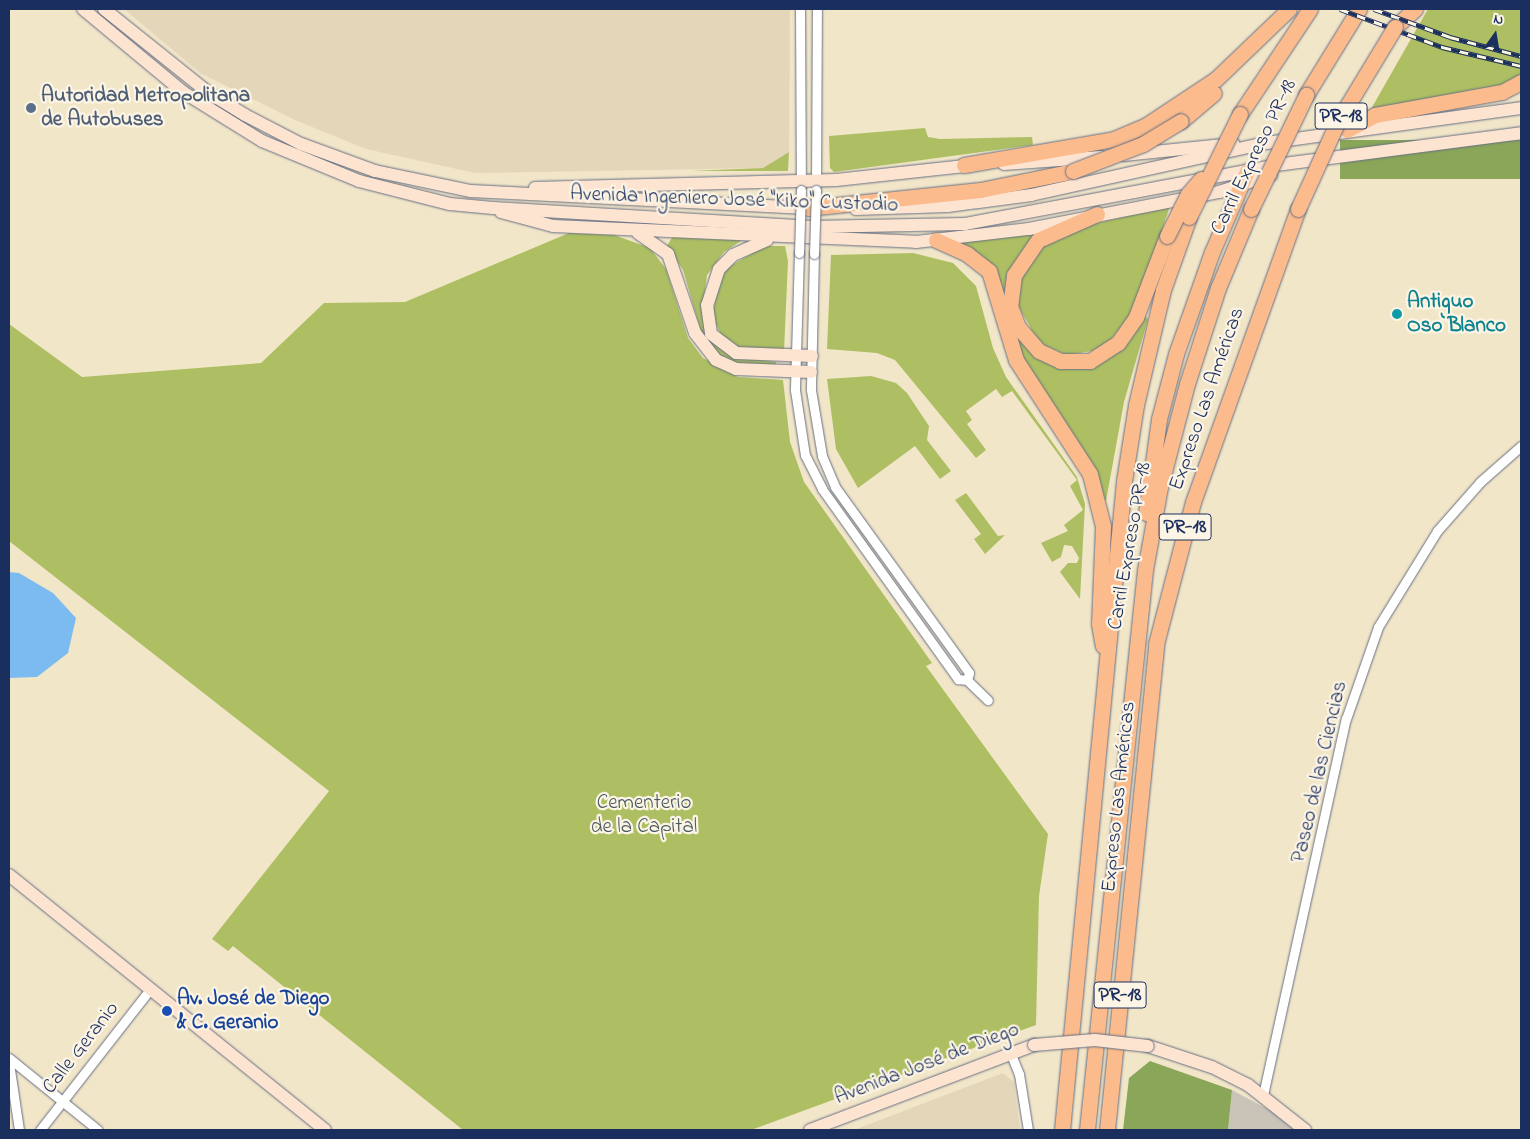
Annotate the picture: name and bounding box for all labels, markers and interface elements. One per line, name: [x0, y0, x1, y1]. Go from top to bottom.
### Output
text: N: [1492, 9, 1505, 31]
north arrow: [1470, 10, 1520, 60]
street label: Carril Expreso PR-18: [1205, 75, 1303, 239]
place label: Autoridad Metropolitana de Autobuses: [41, 83, 250, 133]
road number: PR-18: [1314, 98, 1368, 134]
marker: Autoridad Metropolitana de Autobuses: [25, 102, 37, 114]
street label: Avenida Ingeniero José "Kiko" Custodio: [569, 182, 899, 218]
place label: Antiguo Oso Blanco: [1407, 289, 1506, 339]
street label: Expreso Las Américas: [1164, 304, 1250, 494]
marker: Antiguo Oso Blanco: [1391, 308, 1403, 320]
street label: Carril Expreso PR-18: [1103, 460, 1157, 632]
road number: PR-18: [1158, 510, 1212, 544]
street label: Paseo de las Ciencias: [1287, 679, 1353, 865]
street label: Expreso Las Américas: [1096, 700, 1142, 894]
park label: Cementerio de la Capital: [591, 790, 697, 840]
road number: PR-18: [1092, 978, 1148, 1012]
place label: Av. José de Diego & C. Geranio: [177, 986, 330, 1036]
street label: Calle Geranio: [37, 997, 125, 1099]
marker: Av. José de Diego & C. Geranio: [161, 1005, 173, 1017]
street label: Avenida José de Diego: [831, 1017, 1023, 1111]

